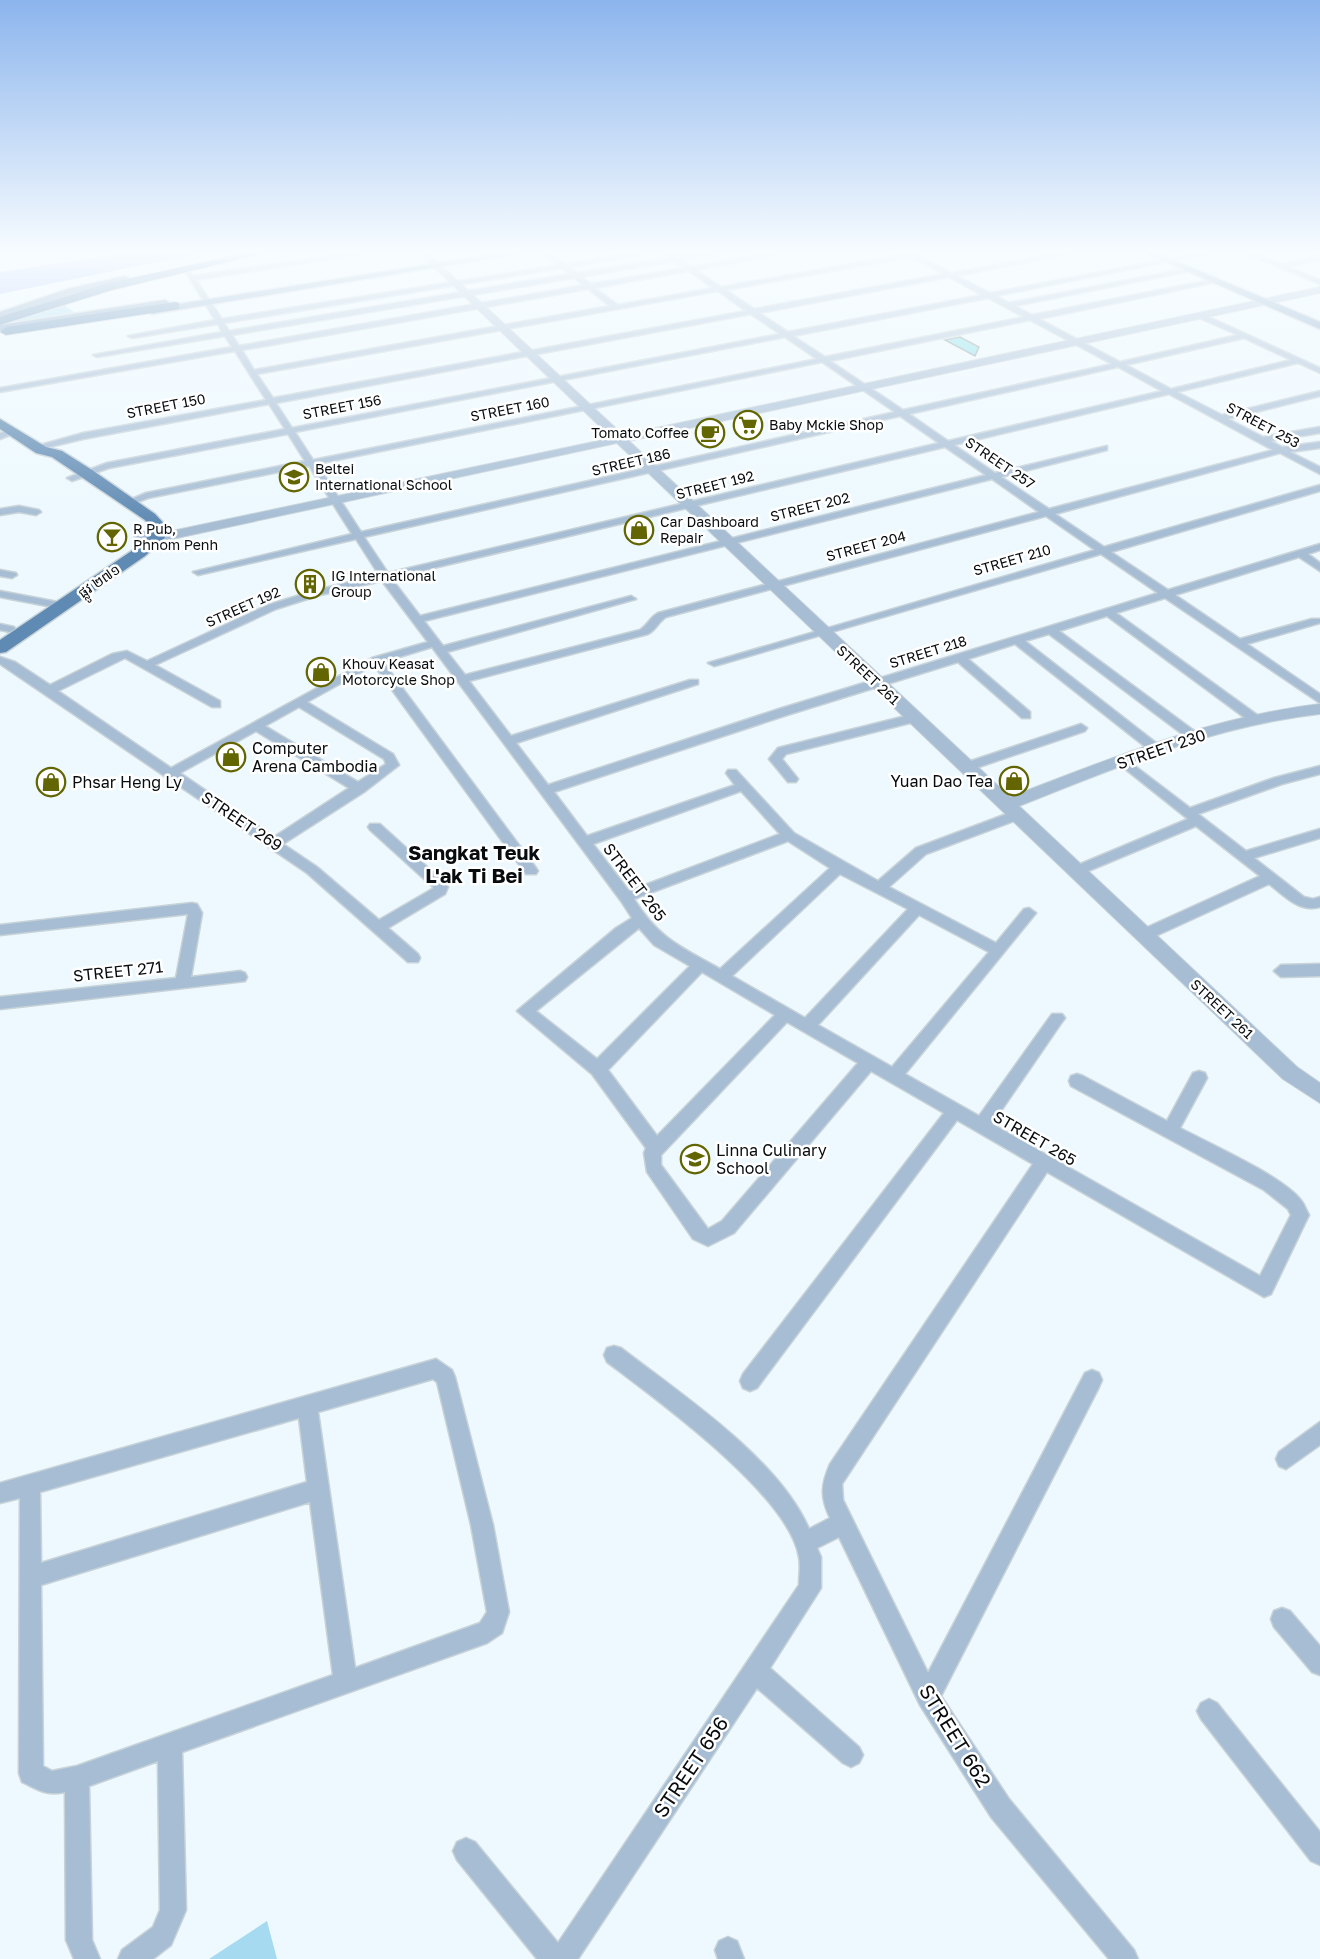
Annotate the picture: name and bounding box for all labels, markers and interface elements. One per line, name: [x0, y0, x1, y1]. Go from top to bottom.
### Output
street label: STREET 150: [125, 390, 207, 421]
street label: STREET 156: [301, 391, 383, 422]
street label: STREET 160: [469, 392, 551, 425]
street label: STREET 253: [1224, 398, 1303, 451]
supermarket icon: Baby Mckie Shop: [732, 409, 764, 441]
place label: Baby Mckie Shop: [769, 416, 884, 433]
cafe icon: Tomato Coffee: [694, 417, 726, 449]
place label: Tomato Coffee: [591, 424, 689, 441]
street label: STREET 257: [962, 433, 1038, 492]
street label: STREET 186: [590, 444, 672, 479]
place label: Beltei International School: [315, 460, 452, 493]
school or university icon: Beltei International School: [278, 461, 310, 493]
street label: STREET 192: [674, 467, 756, 502]
street label: STREET 202: [768, 488, 851, 525]
place label: Car Dashboard Repair: [660, 513, 759, 546]
shop icon: Car Dashboard Repair: [623, 514, 655, 546]
place label: R Pub, Phnom Penh: [133, 520, 218, 553]
bar icon: R Pub, Phnom Penh: [96, 521, 128, 553]
street label: STREET 204: [824, 527, 908, 564]
street label: STREET 210: [971, 540, 1053, 579]
street label: ផ្លូវ ២៧១: [74, 560, 125, 605]
place label: IG International Group: [331, 567, 436, 600]
building icon: IG International Group: [294, 568, 326, 600]
street label: STREET 192: [203, 583, 283, 631]
street label: STREET 218: [887, 632, 969, 671]
street label: STREET 261: [833, 641, 903, 708]
place label: Khouv Keasat Motorcycle Shop: [342, 655, 455, 688]
shop icon: Khouv Keasat Motorcycle Shop: [305, 656, 337, 688]
street label: STREET 230: [1114, 724, 1208, 774]
place label: Computer Arena Cambodia: [252, 738, 378, 776]
shop icon: Computer Arena Cambodia: [215, 741, 247, 773]
shop icon: Yuan Dao Tea: [998, 765, 1030, 797]
shop icon: Phsar Heng Ly: [35, 766, 67, 798]
place label: Yuan Dao Tea: [891, 771, 993, 791]
place label: Phsar Heng Ly: [72, 772, 182, 792]
street label: STREET 269: [198, 787, 286, 855]
street label: STREET 265: [599, 839, 671, 925]
district label: Sangkat Teuk L'ak Ti Bei: [408, 840, 540, 887]
street label: STREET 271: [72, 956, 164, 986]
street label: STREET 261: [1187, 975, 1257, 1042]
street label: STREET 265: [990, 1106, 1080, 1170]
place label: Linna Culinary School: [716, 1140, 827, 1178]
school or university icon: Linna Culinary School: [679, 1143, 711, 1175]
street label: STREET 662: [915, 1680, 997, 1791]
street label: STREET 656: [648, 1711, 733, 1821]

